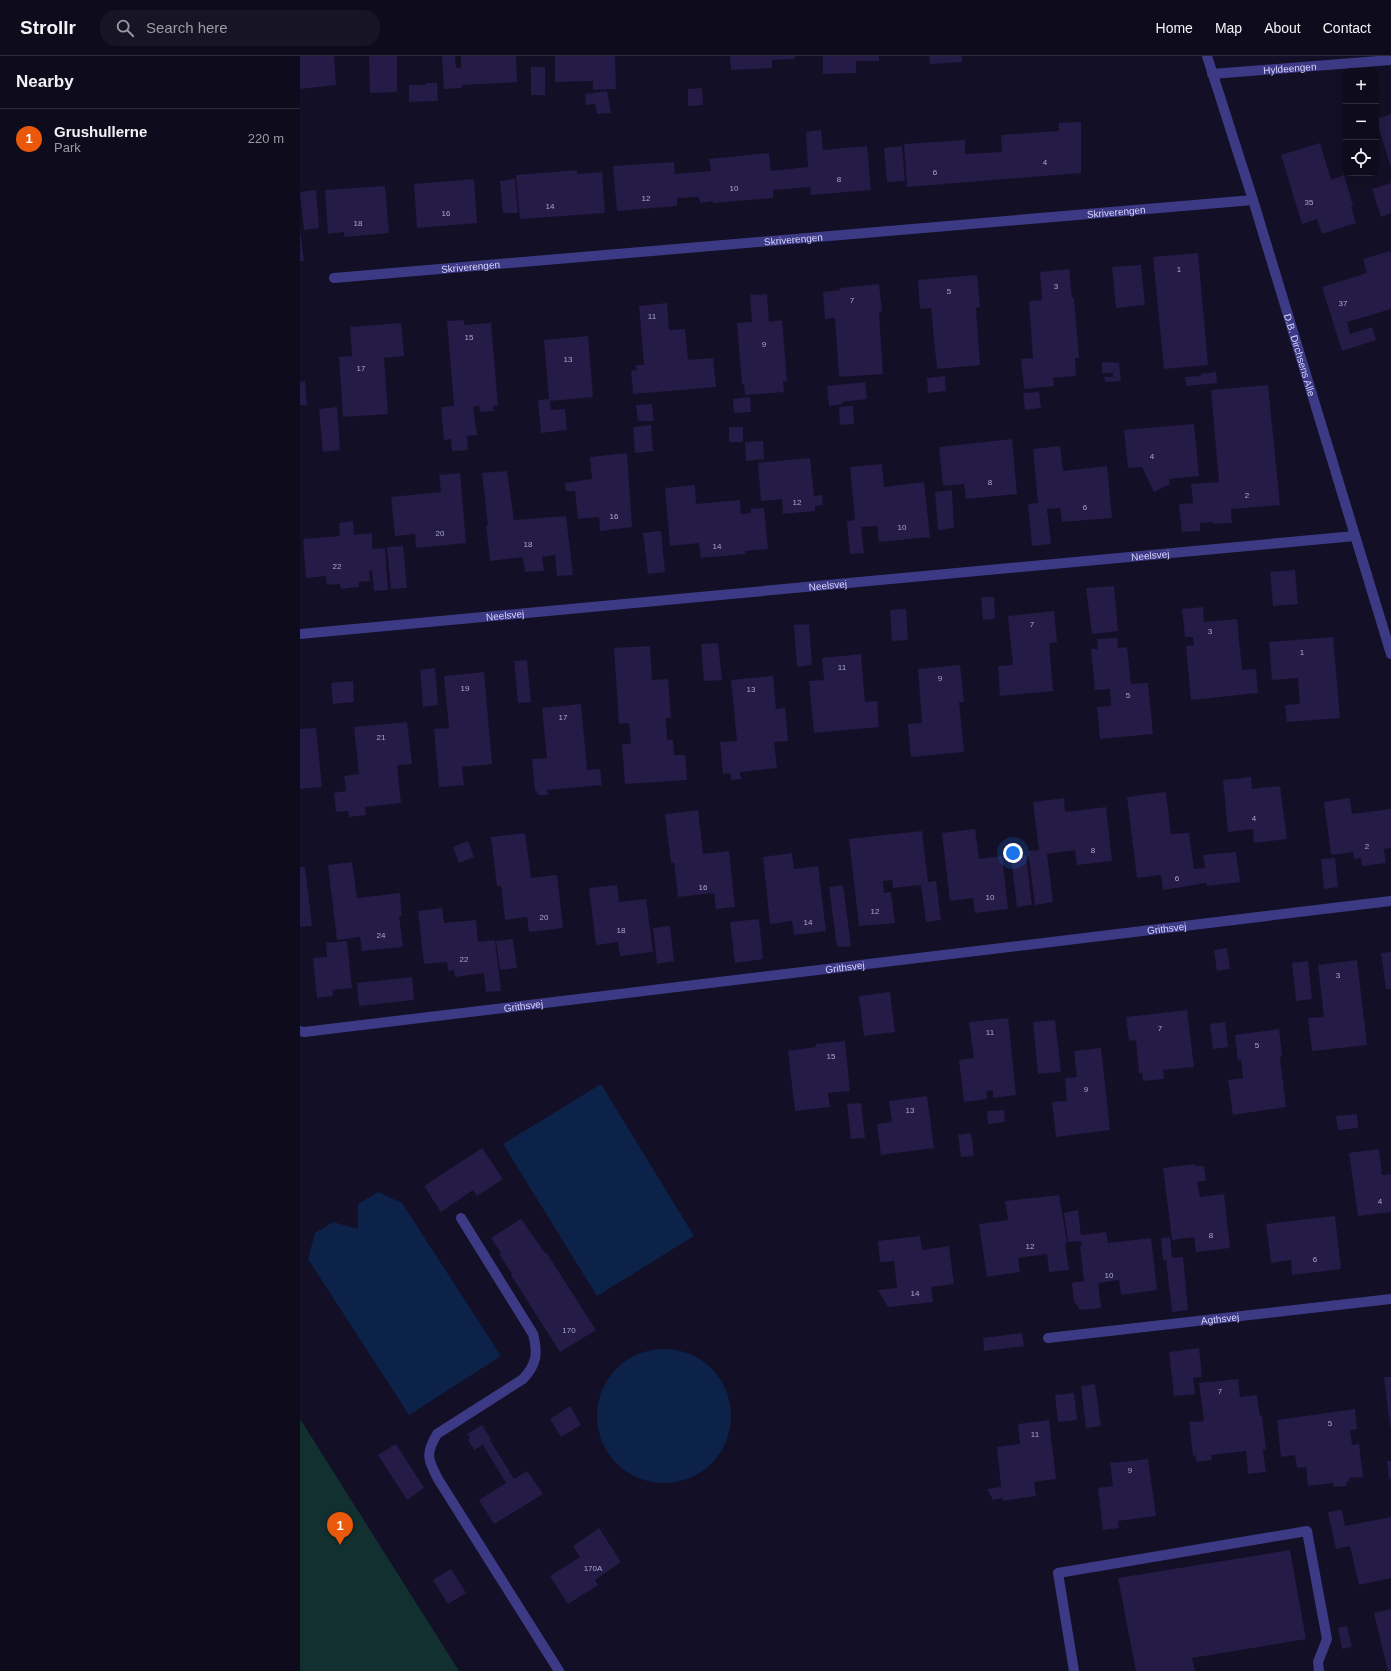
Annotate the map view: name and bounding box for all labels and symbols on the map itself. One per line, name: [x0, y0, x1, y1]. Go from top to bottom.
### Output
street label: Hyldeengen: [1263, 60, 1317, 75]
house number: 4: [1043, 158, 1048, 167]
house number: 6: [933, 168, 938, 177]
house number: 8: [837, 175, 842, 184]
house number: 10: [730, 184, 739, 193]
house number: 12: [642, 194, 651, 203]
house number: 35: [1305, 198, 1314, 207]
house number: 14: [546, 202, 555, 211]
street label: Skriverengen: [1086, 204, 1146, 220]
house number: 16: [442, 209, 451, 218]
house number: 18: [354, 219, 363, 228]
street label: Skriverengen: [764, 231, 823, 247]
street label: Skriverengen: [441, 258, 500, 274]
house number: 1: [1177, 265, 1182, 274]
house number: 3: [1054, 282, 1059, 291]
house number: 5: [947, 287, 952, 296]
house number: 7: [850, 296, 855, 305]
house number: 37: [1339, 299, 1348, 308]
house number: 11: [648, 312, 657, 321]
street label: D.B. Dirchsens Alle: [1282, 312, 1318, 398]
house number: 15: [465, 333, 474, 342]
house number: 9: [762, 340, 767, 349]
house number: 13: [564, 355, 573, 364]
house number: 17: [357, 364, 366, 373]
house number: 4: [1150, 452, 1155, 461]
house number: 8: [988, 478, 993, 487]
house number: 2: [1245, 491, 1250, 500]
house number: 12: [793, 498, 802, 507]
house number: 6: [1083, 503, 1088, 512]
house number: 16: [610, 512, 619, 521]
house number: 10: [898, 523, 907, 532]
house number: 20: [436, 529, 445, 538]
house number: 18: [524, 540, 533, 549]
house number: 14: [713, 542, 722, 551]
street label: Neelsvej: [1131, 548, 1170, 562]
house number: 22: [333, 562, 342, 571]
street label: Neelsvej: [808, 578, 847, 592]
street label: Neelsvej: [485, 608, 525, 622]
house number: 7: [1030, 620, 1035, 629]
house number: 3: [1208, 627, 1213, 636]
house number: 1: [1300, 648, 1305, 657]
house number: 11: [838, 663, 847, 672]
house number: 9: [938, 674, 943, 683]
house number: 19: [461, 684, 470, 693]
house number: 13: [747, 685, 756, 694]
house number: 5: [1126, 691, 1131, 700]
house number: 17: [559, 713, 568, 722]
house number: 21: [377, 733, 386, 742]
house number: 4: [1252, 814, 1257, 823]
house number: 2: [1365, 842, 1370, 851]
your location: [1003, 843, 1023, 863]
house number: 8: [1091, 846, 1096, 855]
house number: 6: [1175, 874, 1180, 883]
house number: 16: [699, 883, 708, 892]
house number: 10: [986, 893, 995, 902]
house number: 12: [871, 907, 880, 916]
house number: 20: [540, 913, 549, 922]
house number: 14: [804, 918, 813, 927]
street label: Grithsvej: [1146, 920, 1187, 936]
house number: 18: [617, 926, 626, 935]
house number: 24: [377, 931, 386, 940]
house number: 22: [460, 955, 469, 964]
street label: Grithsvej: [825, 959, 865, 975]
house number: 3: [1336, 971, 1341, 980]
street label: Grithsvej: [503, 998, 544, 1013]
house number: 7: [1158, 1024, 1163, 1033]
house number: 11: [986, 1028, 995, 1037]
house number: 5: [1255, 1041, 1260, 1050]
house number: 15: [827, 1052, 836, 1061]
house number: 9: [1084, 1085, 1089, 1094]
house number: 13: [906, 1106, 915, 1115]
house number: 4: [1378, 1197, 1383, 1206]
house number: 8: [1209, 1231, 1214, 1240]
house number: 12: [1026, 1242, 1035, 1251]
house number: 6: [1313, 1255, 1318, 1264]
house number: 10: [1105, 1271, 1114, 1280]
house number: 14: [911, 1289, 920, 1298]
street label: Agthsvej: [1200, 1311, 1240, 1326]
house number: 170: [562, 1326, 576, 1335]
house number: 7: [1218, 1387, 1223, 1396]
house number: 5: [1328, 1419, 1333, 1428]
house number: 11: [1031, 1430, 1040, 1439]
house number: 9: [1128, 1466, 1133, 1475]
pin: 1: [327, 1512, 353, 1545]
house number: 170A: [584, 1564, 603, 1573]

